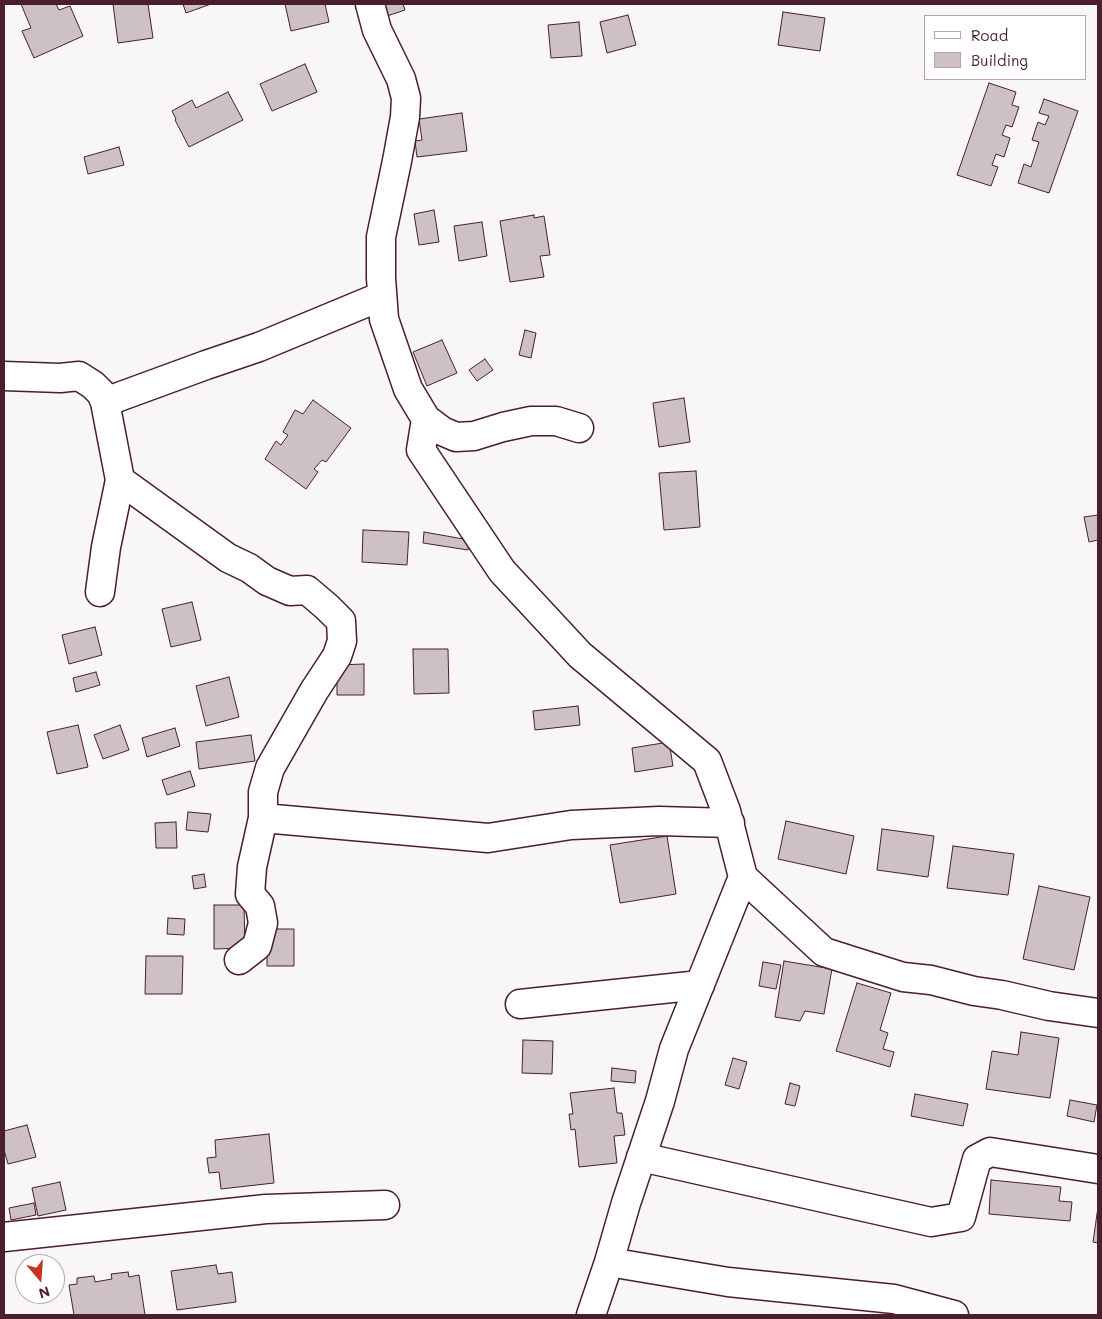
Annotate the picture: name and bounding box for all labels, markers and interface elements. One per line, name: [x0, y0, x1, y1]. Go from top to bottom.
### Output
legend: [924, 15, 1087, 80]
text: Road: [971, 25, 1008, 45]
text: Building: [971, 50, 1028, 70]
north arrow: [15, 1254, 65, 1304]
text: N: [36, 1282, 52, 1303]

